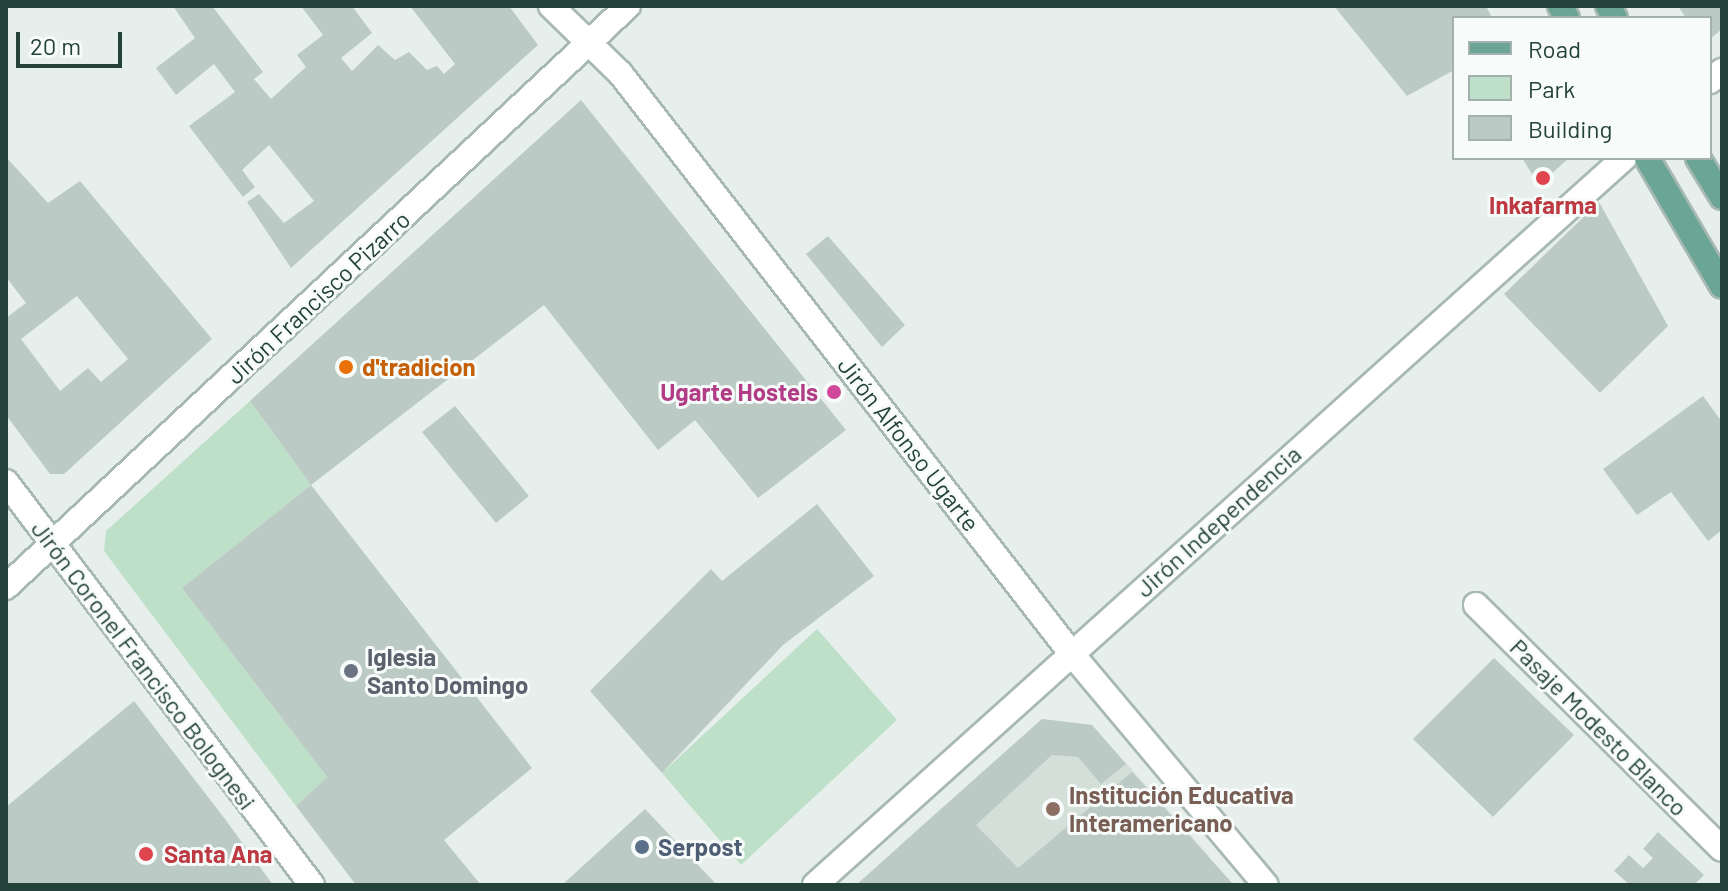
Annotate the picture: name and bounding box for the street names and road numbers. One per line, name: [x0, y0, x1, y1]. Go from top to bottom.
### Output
street label: Jirón Francisco Pizarro: [220, 204, 416, 390]
street label: Jirón Alfonso Ugarte: [832, 351, 986, 537]
street label: Jirón Independencia: [1130, 439, 1306, 603]
street label: Jirón Coronel Francisco Bolognesi: [26, 515, 262, 815]
street label: Pasaje Modesto Blanco: [1505, 633, 1693, 821]

